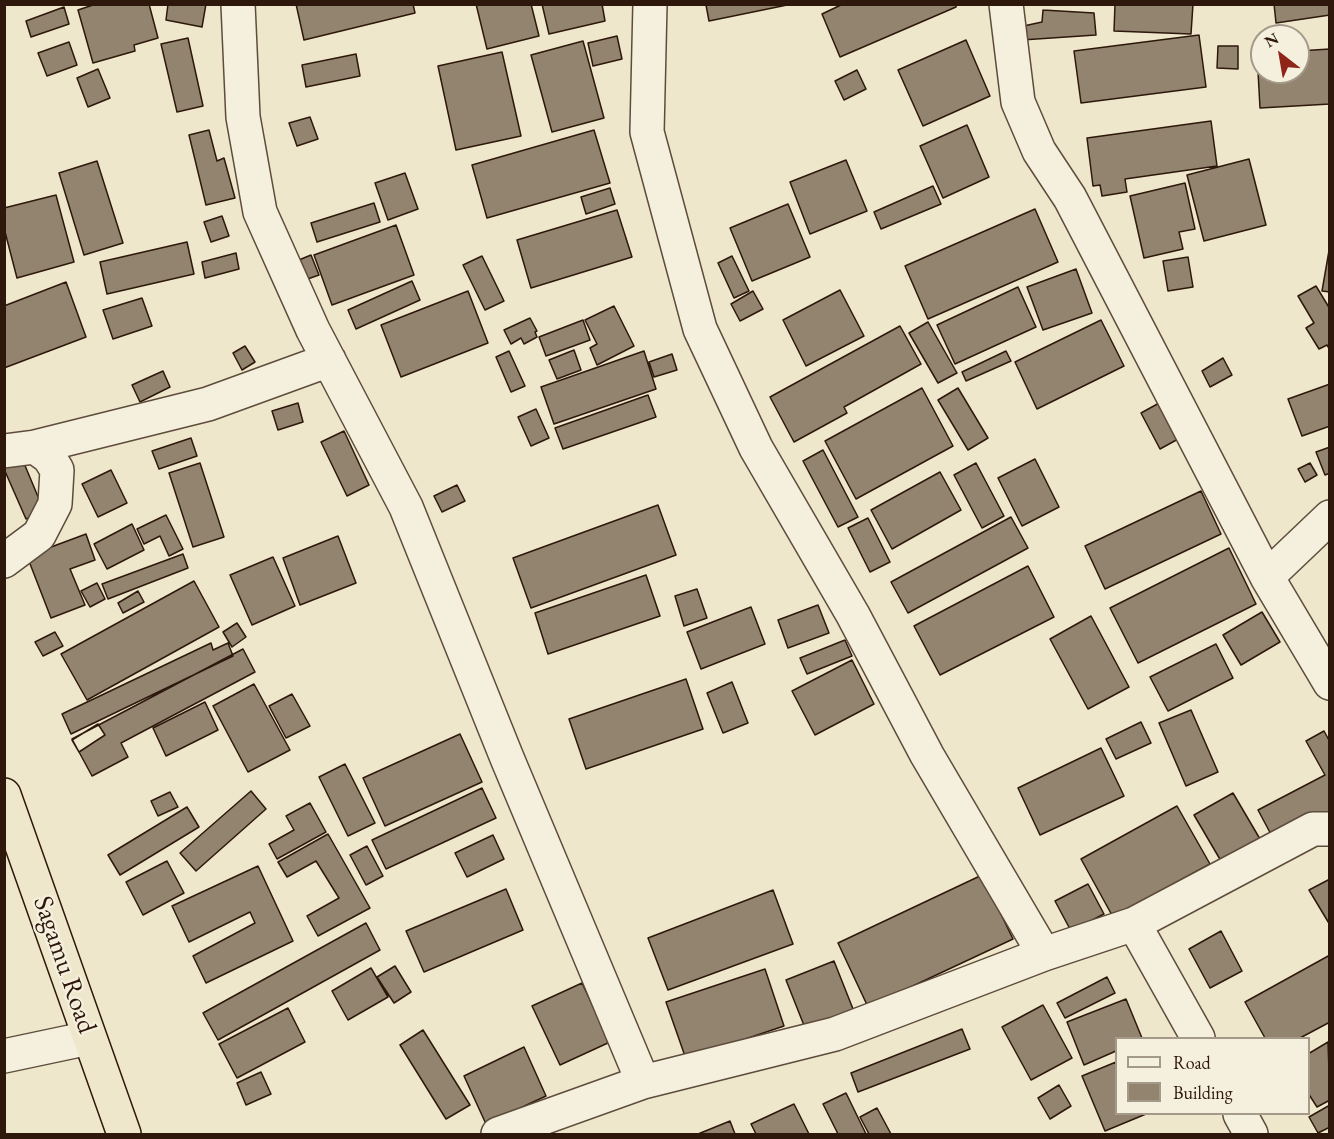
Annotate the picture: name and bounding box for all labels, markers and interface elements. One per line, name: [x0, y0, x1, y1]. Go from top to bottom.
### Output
north arrow: [1250, 24, 1310, 84]
text: N: [1261, 28, 1282, 52]
street label: Sagamu Road: [25, 892, 103, 1038]
legend: [1115, 1037, 1310, 1115]
text: Road: [1173, 1051, 1211, 1074]
text: Building: [1173, 1081, 1233, 1104]

